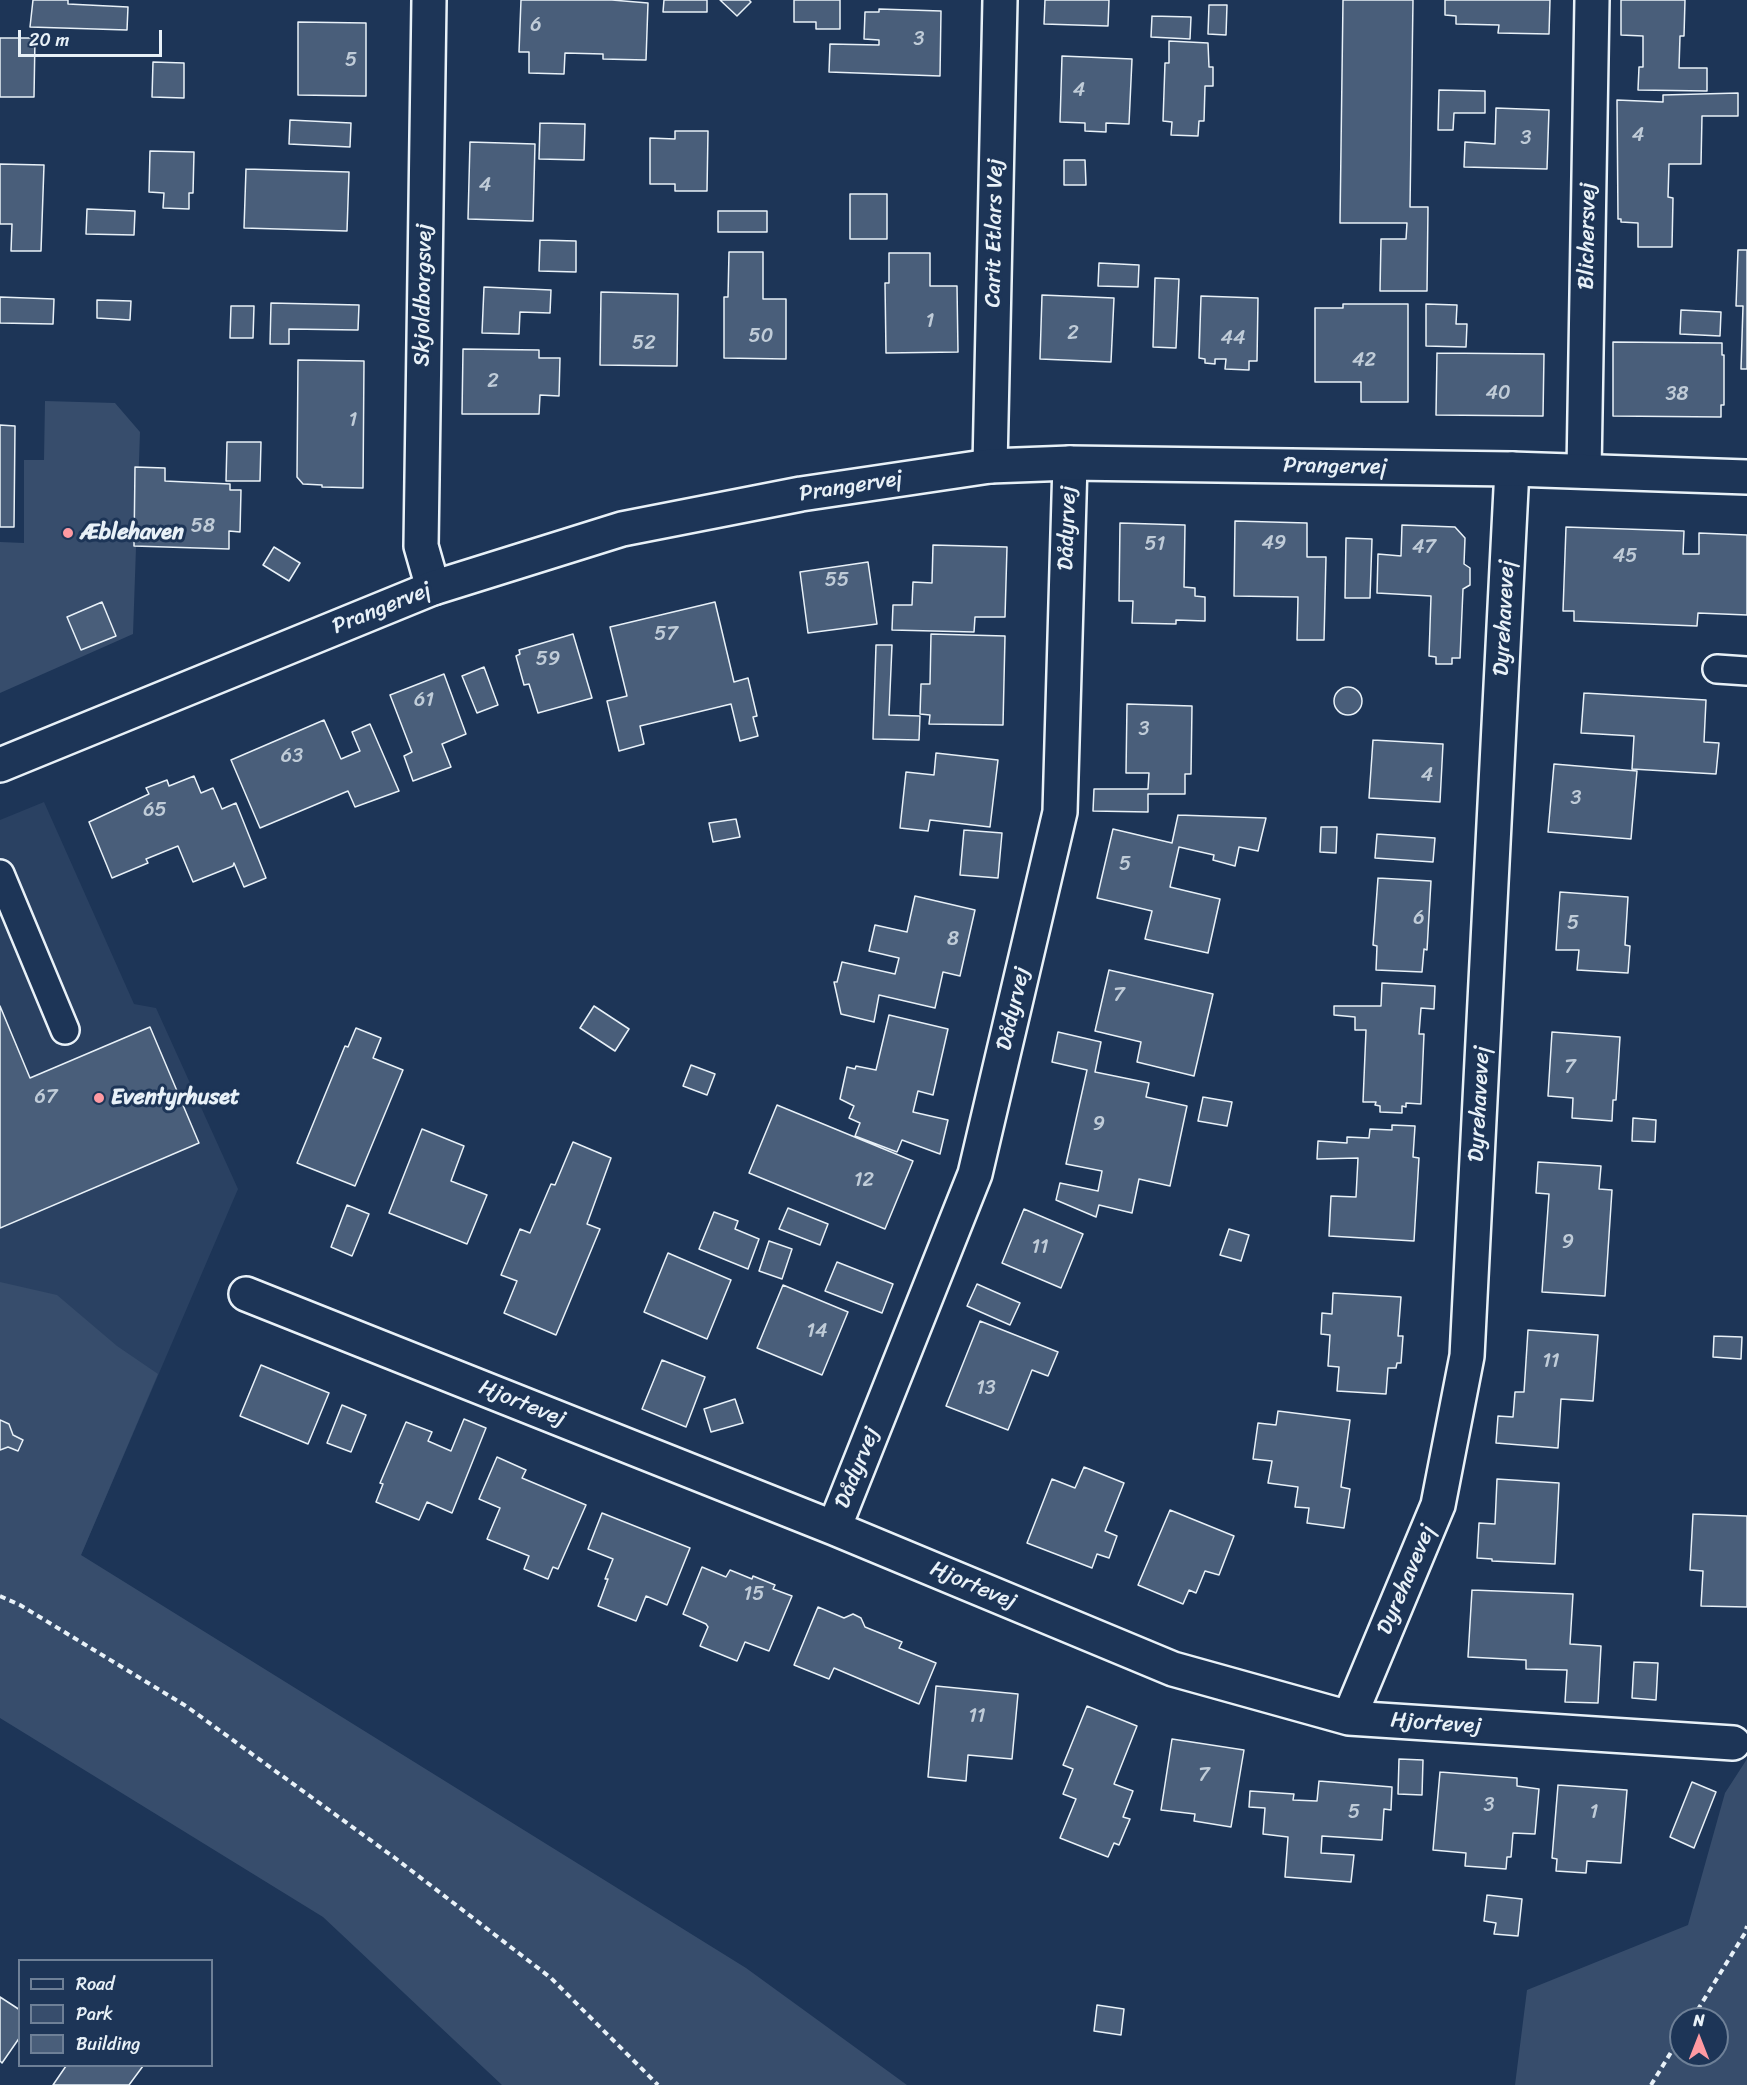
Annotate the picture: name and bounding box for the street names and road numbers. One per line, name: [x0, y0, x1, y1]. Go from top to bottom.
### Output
street label: Carit Etlars Vej: [981, 158, 1009, 308]
street label: Blichersvej: [1574, 182, 1602, 290]
street label: Skjoldborgsvej: [410, 223, 438, 367]
street label: Prangervej: [1283, 453, 1387, 481]
street label: Prangervej: [798, 466, 904, 508]
street label: Dådyrvej: [1053, 485, 1083, 571]
street label: Dyrehavevej: [1489, 559, 1521, 677]
street label: Prangervej: [329, 577, 435, 641]
street label: Dådyrvej: [992, 965, 1036, 1053]
street label: Dyrehavevej: [1464, 1045, 1496, 1163]
street label: Hjortevej: [475, 1375, 569, 1433]
street label: Dådyrvej: [830, 1424, 886, 1512]
street label: Dyrehavevej: [1372, 1521, 1442, 1639]
street label: Hjortevej: [926, 1556, 1020, 1616]
street label: Hjortevej: [1390, 1708, 1482, 1740]

